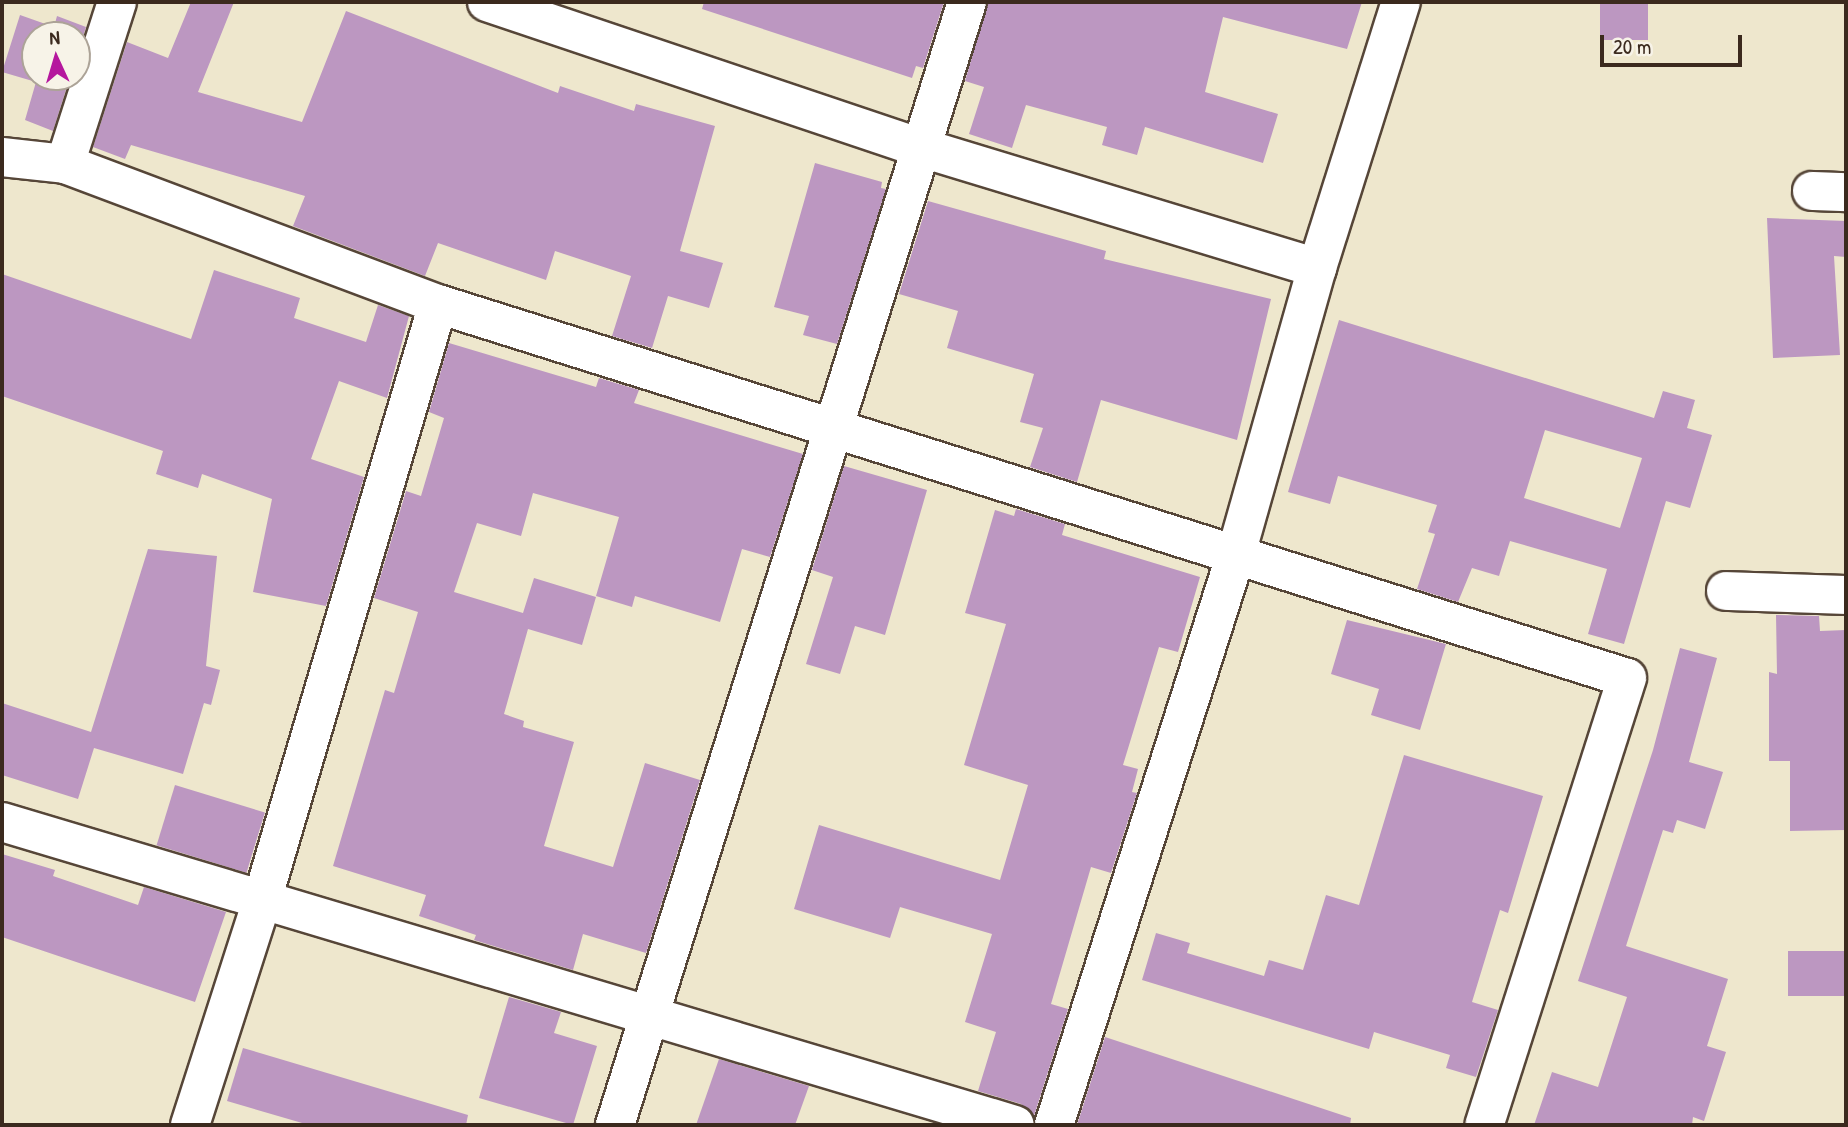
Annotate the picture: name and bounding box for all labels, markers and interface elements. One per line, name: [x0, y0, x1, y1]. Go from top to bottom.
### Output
north arrow: [21, 21, 91, 91]
scale bar: [1603, 21, 1745, 65]
text: N: [49, 24, 61, 50]
text: 20 m: [1613, 32, 1651, 61]

